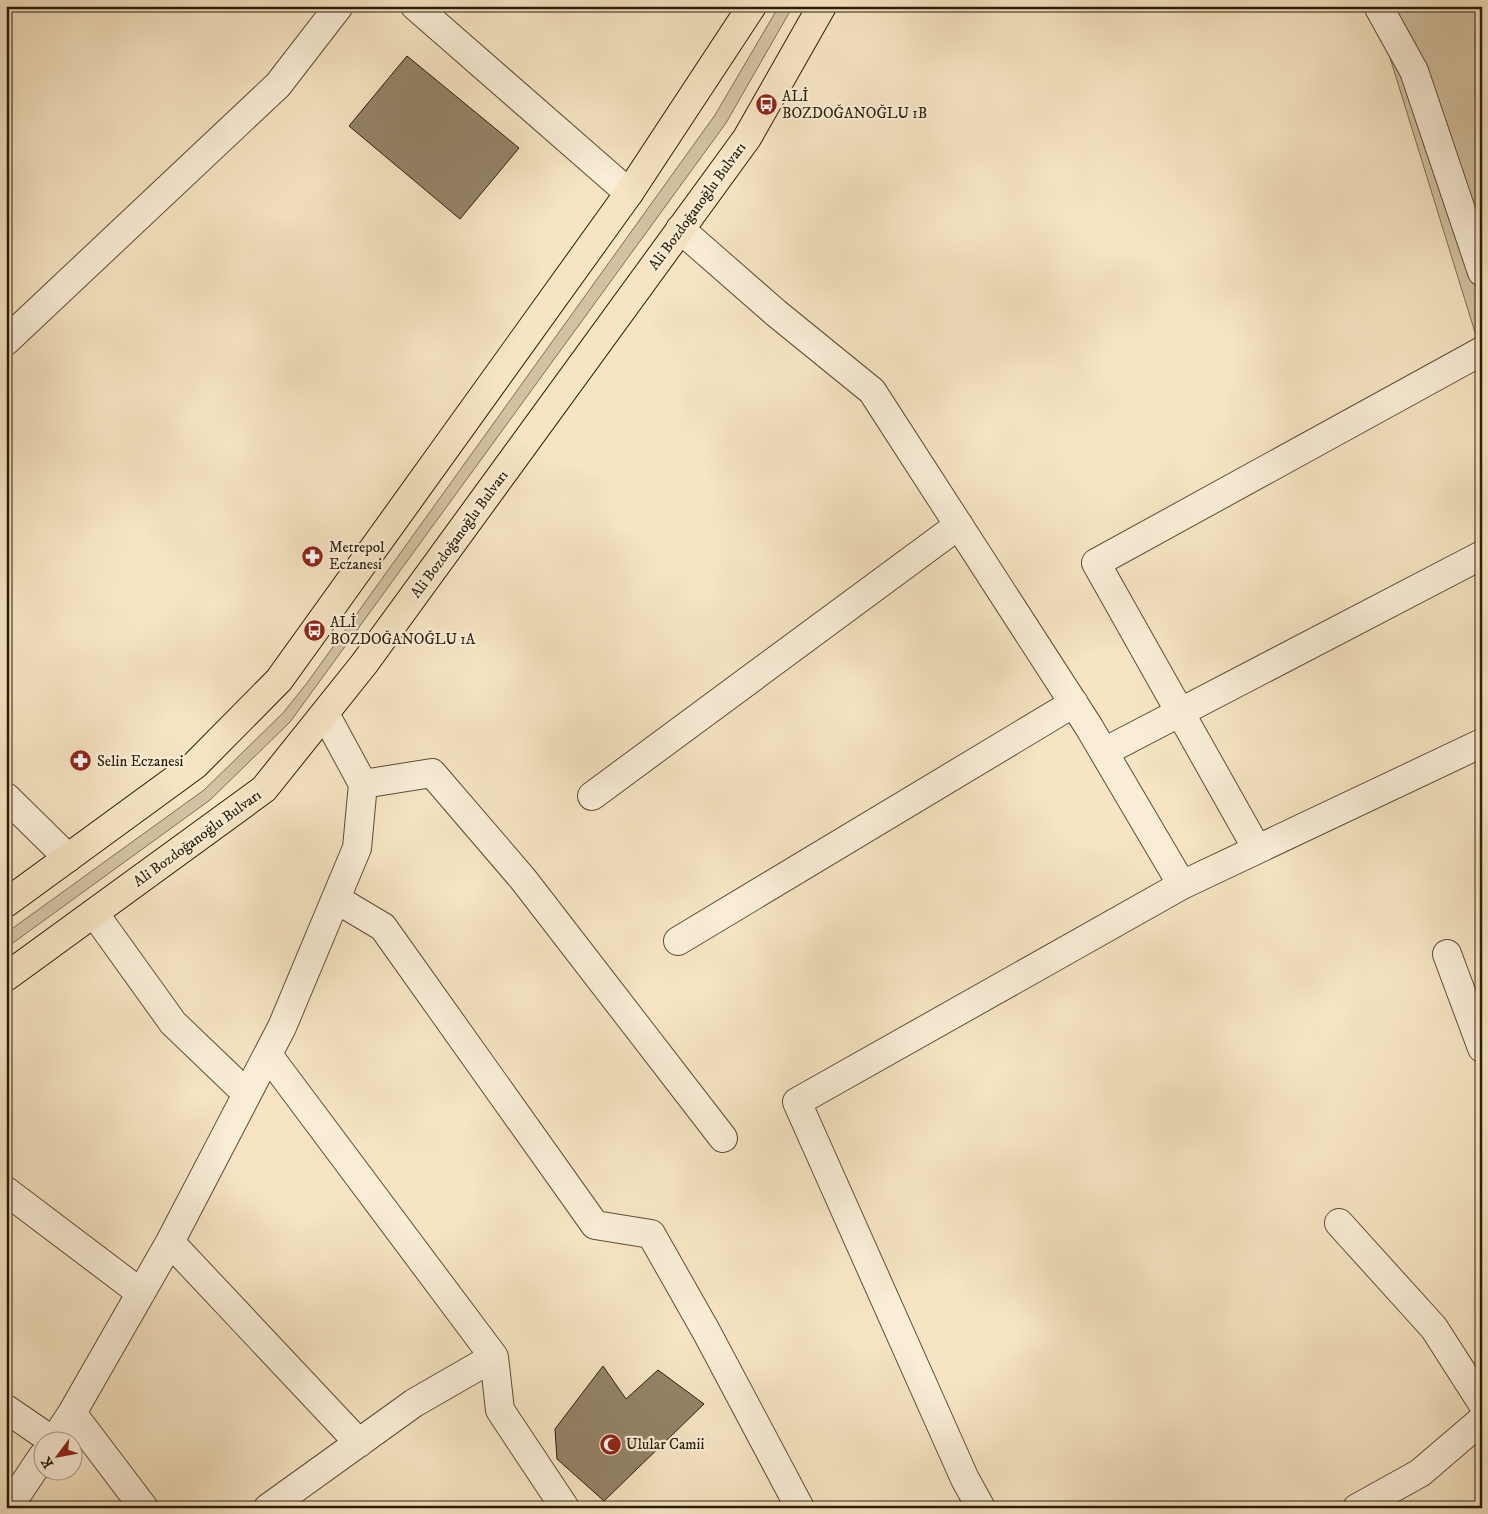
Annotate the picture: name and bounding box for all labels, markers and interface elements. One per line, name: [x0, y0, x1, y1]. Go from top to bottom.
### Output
place label: ALİ BOZDOĞANOĞLU 1B: [782, 87, 927, 123]
bus stop icon: ALİ BOZDOĞANOĞLU 1B: [754, 93, 778, 117]
street label: Ali Bozdoğanoğlu Bulvarı: [645, 138, 750, 274]
street label: Ali Bozdoğanoğlu Bulvarı: [407, 466, 512, 602]
place label: Metrepol Eczanesi: [329, 538, 385, 574]
pharmacy icon: Metrepol Eczanesi: [301, 544, 325, 568]
place label: ALİ BOZDOĞANOĞLU 1A: [330, 613, 476, 649]
bus stop icon: ALİ BOZDOĞANOĞLU 1A: [302, 619, 326, 643]
pharmacy icon: Selin Eczanesi: [69, 749, 93, 773]
place label: Selin Eczanesi: [97, 752, 183, 771]
street label: Ali Bozdoğanoğlu Bulvarı: [130, 785, 265, 891]
north arrow: [32, 1432, 82, 1482]
mosque icon: Ulular Camii: [598, 1432, 622, 1456]
place label: Ulular Camii: [626, 1435, 704, 1454]
text: K: [37, 1452, 58, 1471]

